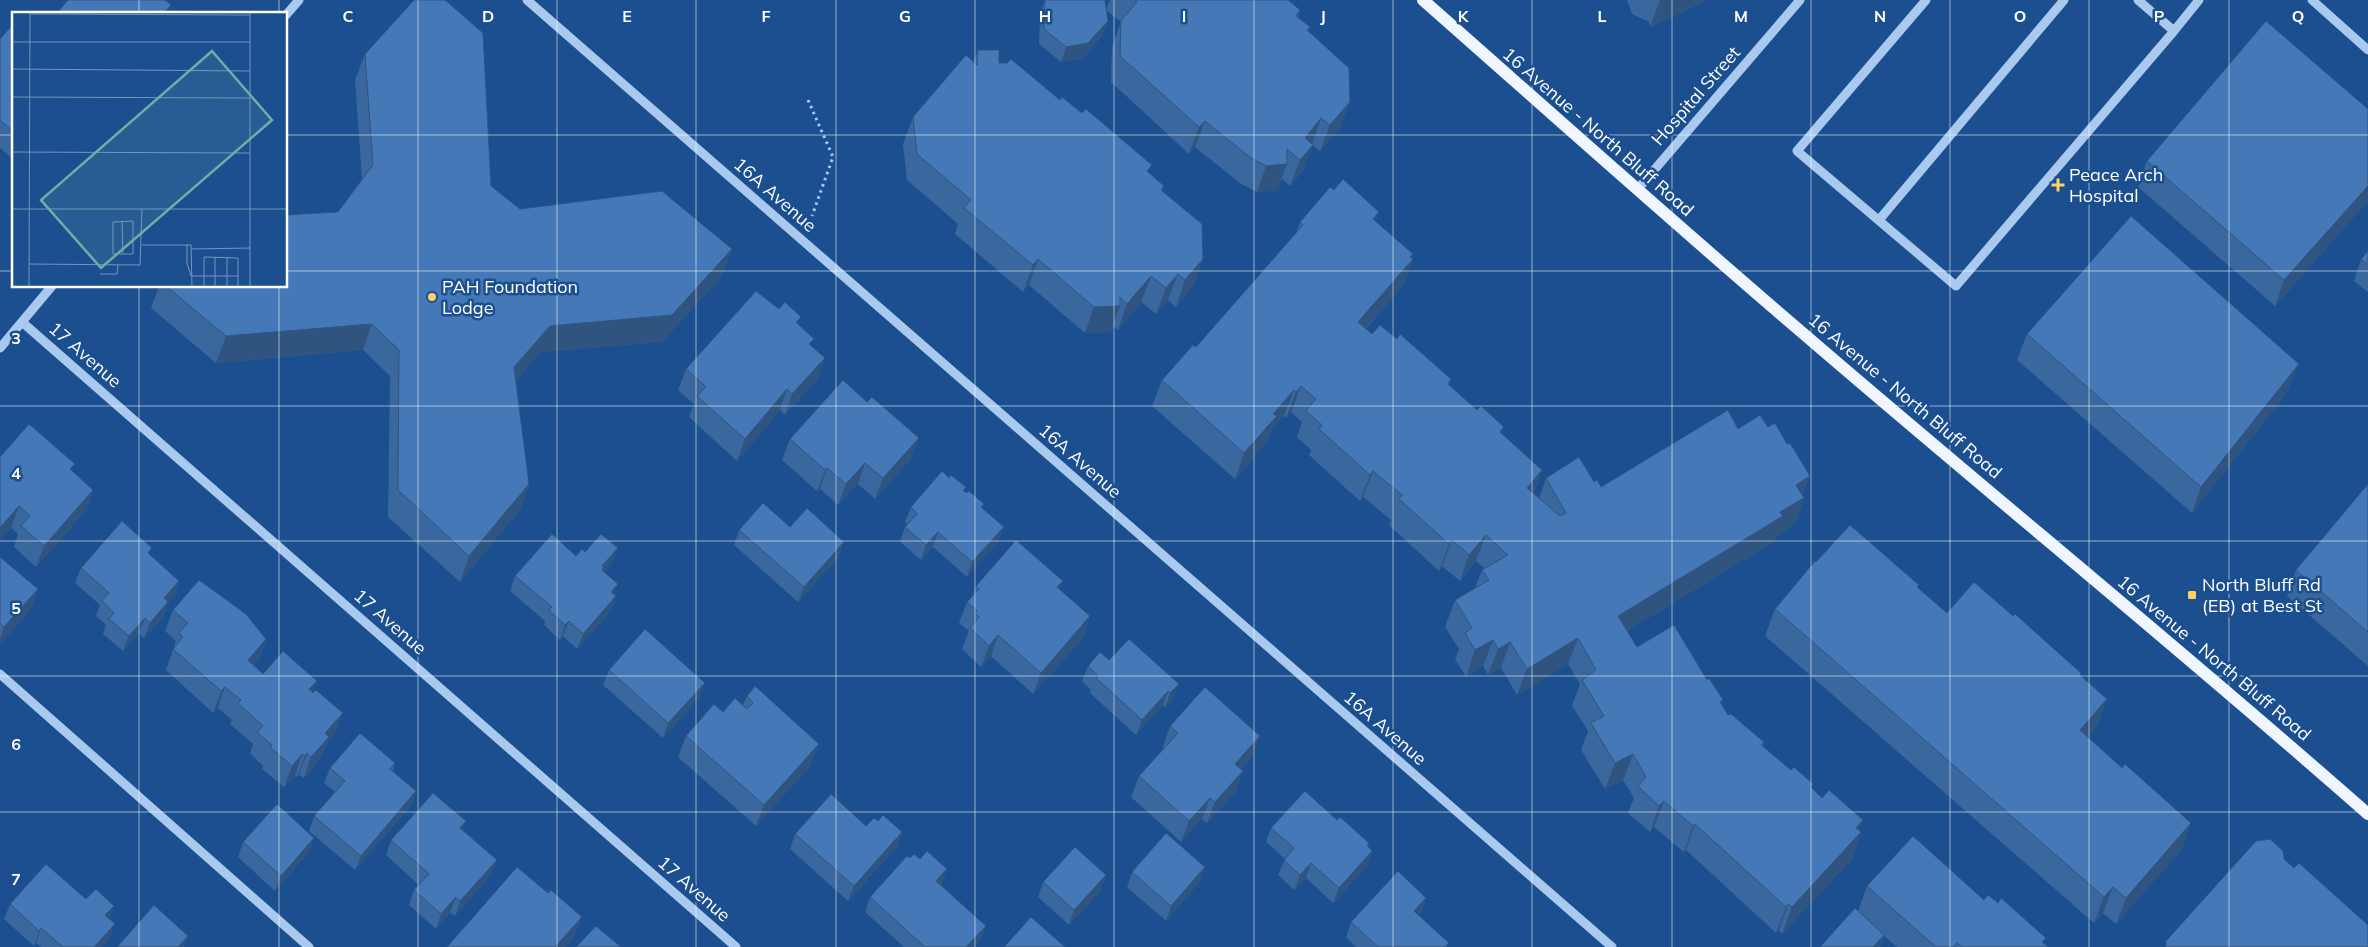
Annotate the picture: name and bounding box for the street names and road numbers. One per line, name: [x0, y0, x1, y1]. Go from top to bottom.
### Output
street label: Hospital Street: [1646, 41, 1745, 150]
street label: 16 Avenue - North Bluff Road: [1498, 42, 1699, 221]
street label: 16A Avenue: [729, 152, 821, 237]
street label: 16 Avenue - North Bluff Road: [1804, 308, 2007, 483]
street label: 17 Avenue: [44, 317, 126, 392]
street label: 16A Avenue: [1034, 418, 1126, 503]
street label: 16 Avenue - North Bluff Road: [2113, 570, 2316, 745]
street label: 17 Avenue: [349, 584, 431, 659]
street label: 16A Avenue: [1339, 685, 1431, 770]
street label: 17 Avenue: [653, 851, 735, 926]

